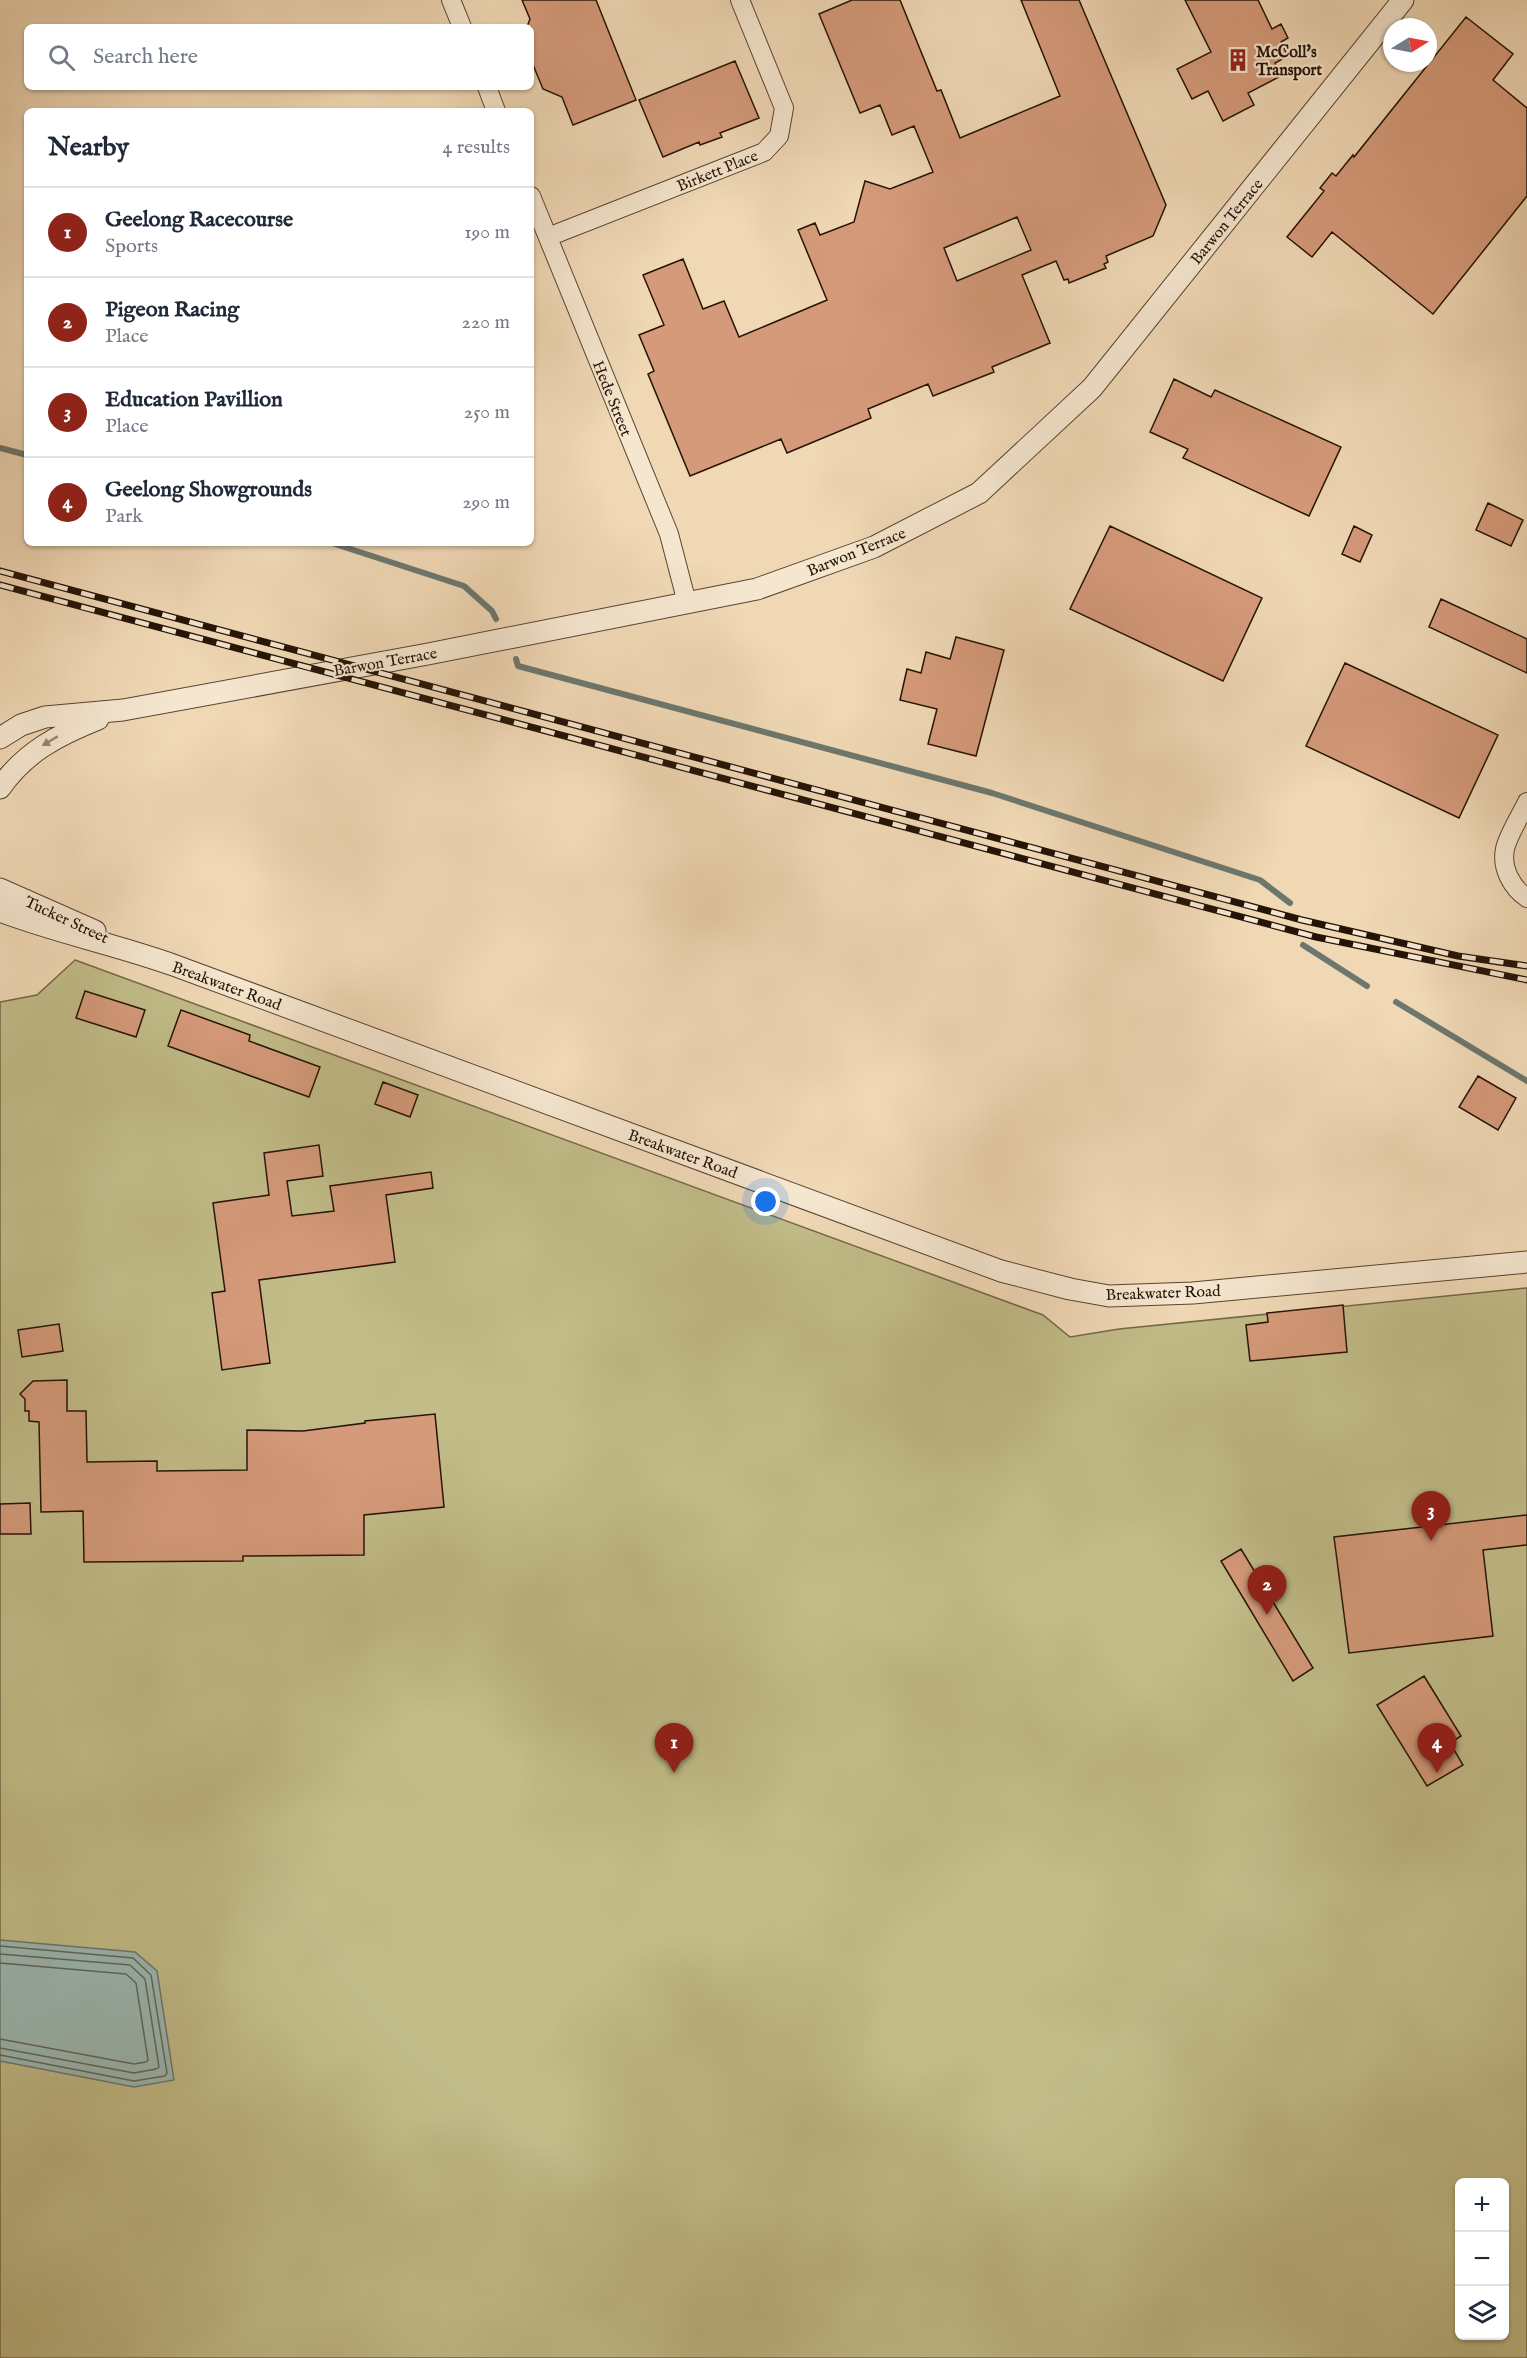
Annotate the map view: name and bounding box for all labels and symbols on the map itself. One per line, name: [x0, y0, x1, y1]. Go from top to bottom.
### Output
north arrow: [1383, 18, 1437, 72]
place label: McColl's Transport: [1255, 43, 1322, 81]
building icon: McColl's Transport: [1225, 47, 1251, 73]
street label: Birkett Place: [674, 147, 761, 197]
street label: Barwon Terrace: [1187, 175, 1268, 269]
street label: Hede Street: [587, 358, 636, 440]
street label: Barwon Terrace: [804, 524, 909, 582]
street label: Barwon Terrace: [332, 644, 439, 682]
one-way arrow: [42, 735, 58, 746]
street label: Tucker Street: [21, 893, 112, 949]
street label: Breakwater Road: [169, 958, 284, 1016]
street label: Breakwater Road: [625, 1126, 740, 1184]
your location: [751, 1187, 780, 1216]
street label: Breakwater Road: [1105, 1282, 1221, 1306]
pin: 3: [1412, 1492, 1450, 1541]
pin: 2: [1248, 1566, 1286, 1615]
pin: 1: [654, 1724, 694, 1773]
pin: 4: [1418, 1724, 1456, 1773]

